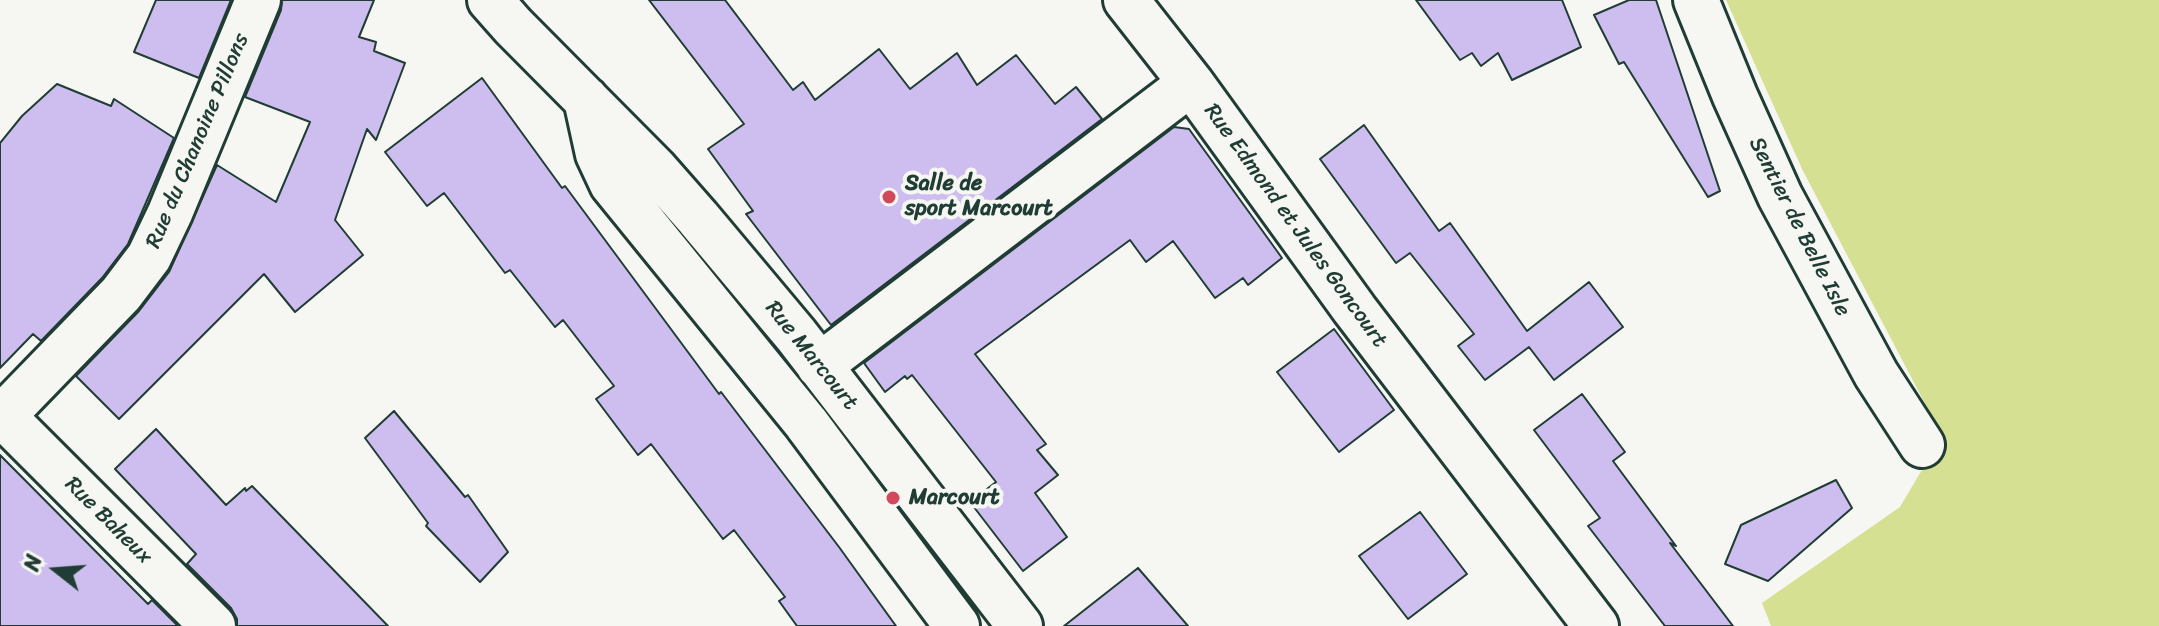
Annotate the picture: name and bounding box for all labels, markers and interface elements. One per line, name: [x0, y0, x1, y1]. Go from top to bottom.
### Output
street label: Rue du Chanoine Pillons: [141, 30, 255, 252]
street label: Rue Edmond et Jules Goncourt: [1198, 99, 1392, 353]
street label: Sentier de Belle Isle: [1742, 133, 1856, 321]
place label: Salle de sport Marcourt: [905, 171, 1053, 222]
marker: Salle de sport Marcourt: [880, 188, 898, 206]
street label: Rue Marcourt: [759, 296, 863, 416]
street label: Rue Baheux: [59, 472, 157, 570]
place label: Marcourt: [909, 485, 1000, 511]
marker: Marcourt: [884, 489, 902, 507]
north arrow: [16, 530, 96, 610]
text: N: [12, 550, 53, 576]

